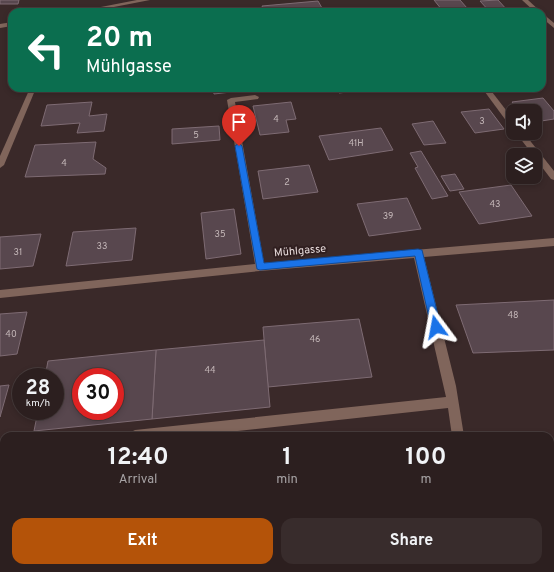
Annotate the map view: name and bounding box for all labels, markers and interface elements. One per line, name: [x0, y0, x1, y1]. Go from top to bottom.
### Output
text: 20 m: [86, 21, 153, 57]
icon: left: [20, 24, 72, 76]
text: Mühlgasse: [86, 56, 172, 79]
map controls: [506, 104, 542, 184]
button: sound: [506, 104, 542, 140]
pin: [222, 105, 256, 146]
icon: arrive: [228, 111, 250, 133]
house number: 4: [273, 114, 279, 125]
house number: 3: [479, 116, 485, 127]
house number: 5: [193, 130, 199, 141]
house number: 41H: [348, 138, 364, 149]
button: layers: [506, 148, 542, 184]
house number: 4: [61, 158, 67, 169]
house number: 2: [284, 177, 290, 188]
house number: 43: [489, 199, 501, 210]
house number: 39: [383, 211, 393, 222]
house number: 35: [214, 229, 226, 240]
house number: 33: [97, 241, 107, 252]
street label: Mühlgasse: [273, 242, 327, 260]
house number: 31: [14, 247, 22, 258]
position arrow: [415, 306, 457, 348]
house number: 48: [507, 310, 519, 321]
house number: 40: [5, 329, 17, 340]
house number: 46: [310, 334, 320, 345]
house number: 44: [204, 365, 216, 376]
speed limit sign: 30: [72, 368, 124, 420]
text: 28: [26, 376, 50, 402]
text: km/h: [26, 397, 50, 410]
text: 12:40: [107, 443, 169, 473]
text: 1: [282, 443, 292, 473]
text: 100: [405, 443, 447, 473]
text: Arrival: [119, 472, 157, 488]
text: min: [276, 472, 298, 488]
text: m: [420, 472, 431, 488]
button: Exit: [12, 518, 273, 564]
button: Share: [281, 518, 542, 564]

